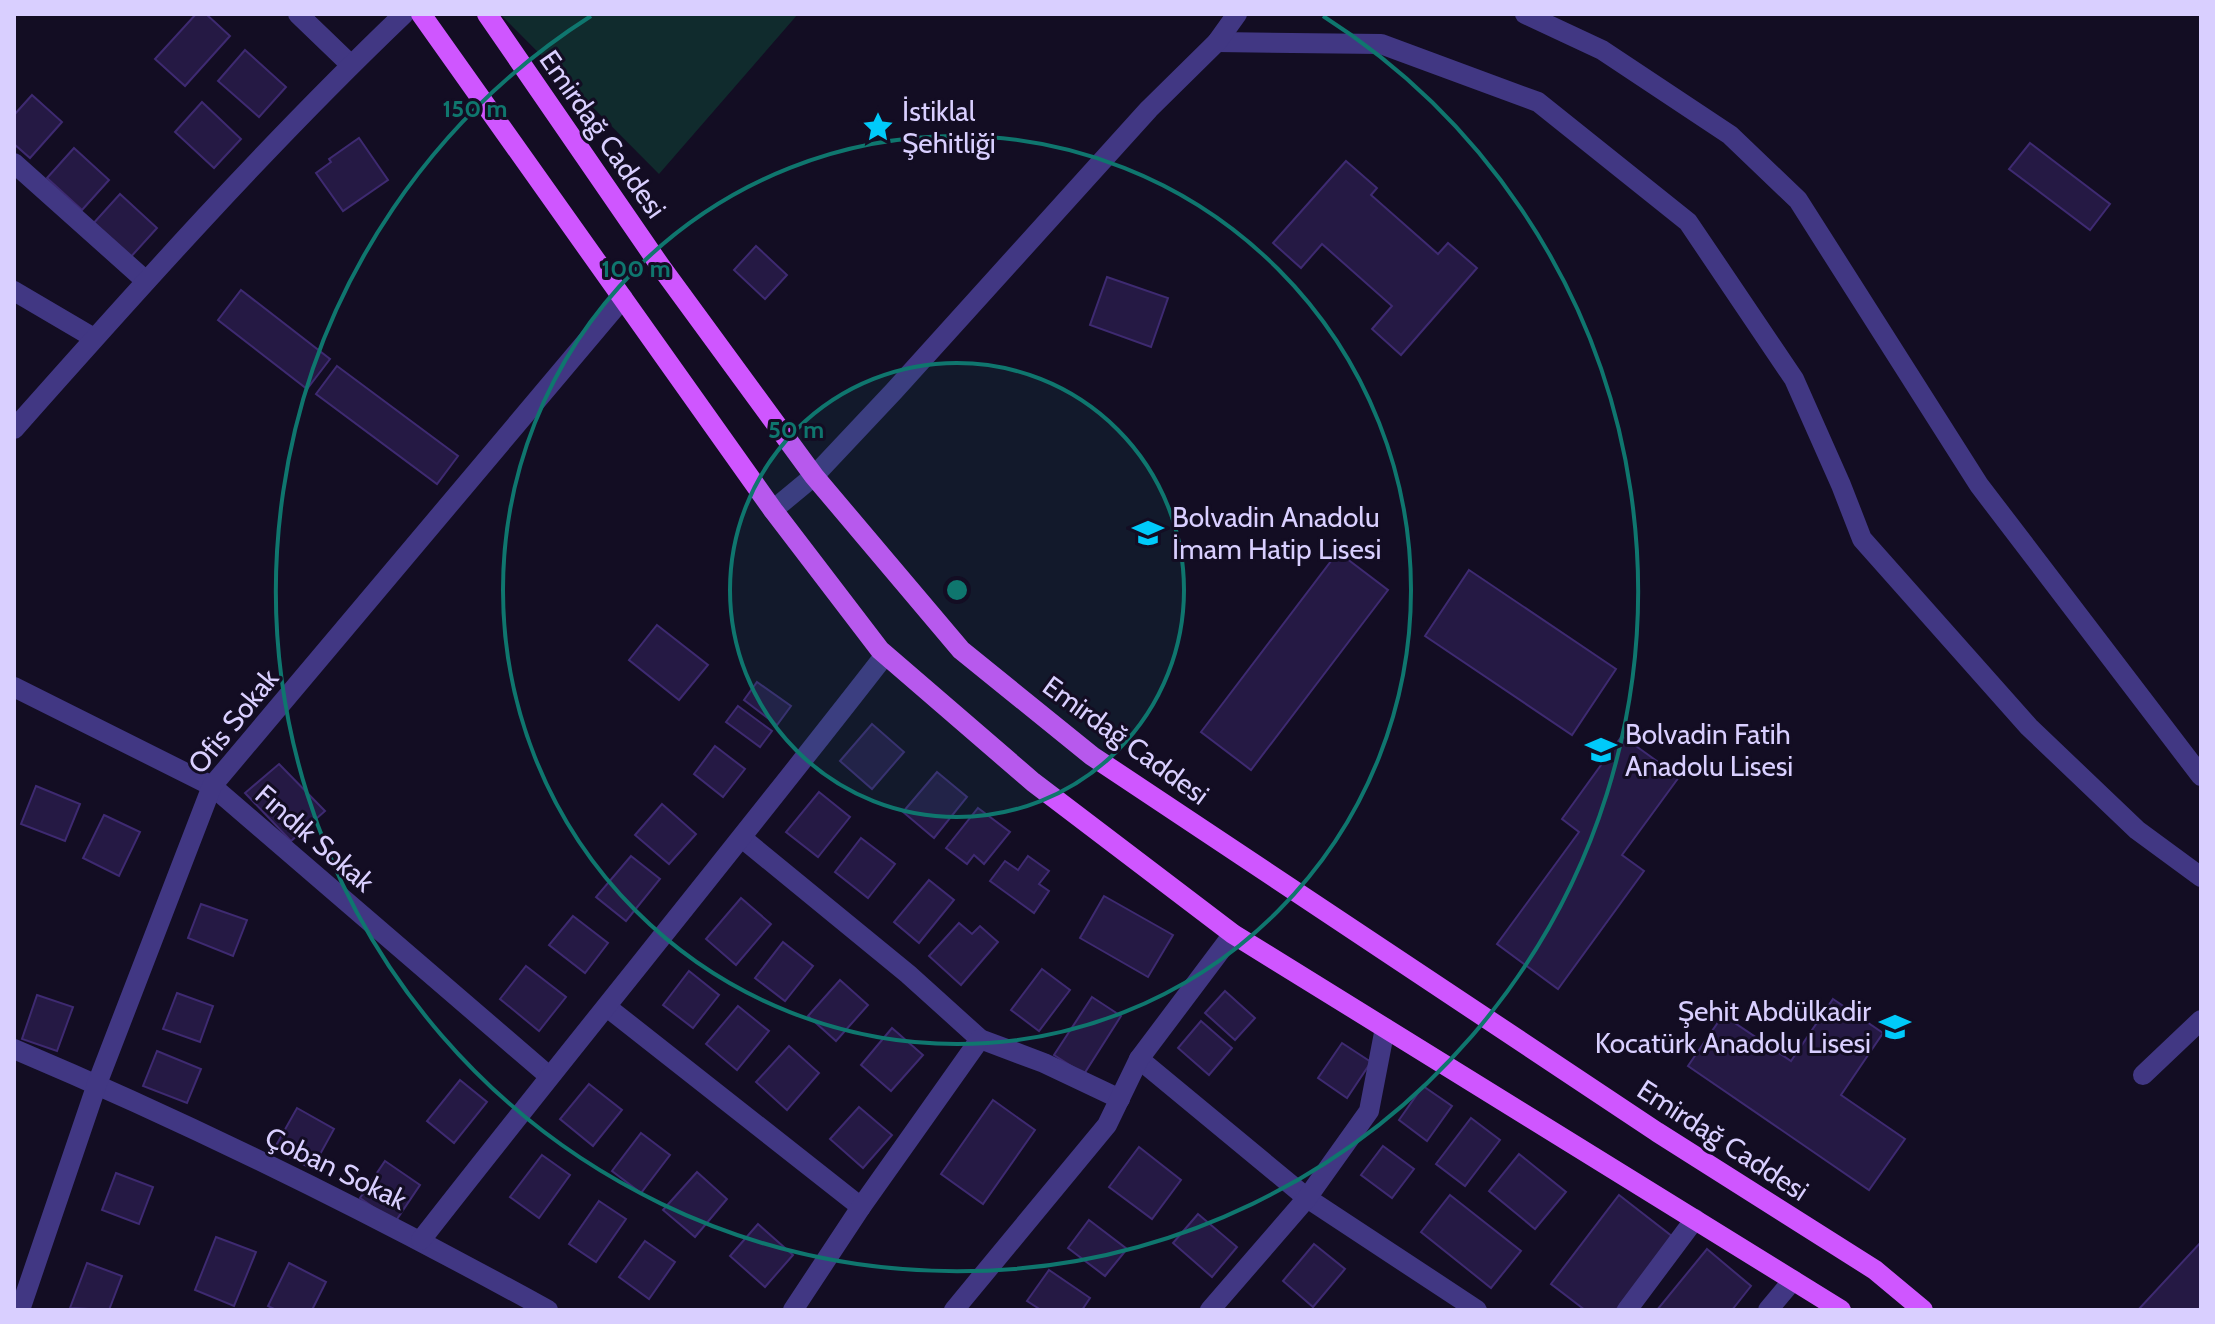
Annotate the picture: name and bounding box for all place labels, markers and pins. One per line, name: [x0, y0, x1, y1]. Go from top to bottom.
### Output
place label: İstiklal Şehitliği: [902, 94, 996, 160]
place icon: İstiklal Şehitliği: [861, 110, 895, 144]
place label: Bolvadin Anadolu İmam Hatip Lisesi: [1172, 500, 1381, 566]
school or university icon: Bolvadin Anadolu İmam Hatip Lisesi: [1131, 516, 1165, 550]
centre of rings: [943, 576, 971, 604]
place label: Bolvadin Fatih Anadolu Lisesi: [1625, 717, 1793, 783]
school or university icon: Bolvadin Fatih Anadolu Lisesi: [1584, 733, 1618, 767]
place label: Şehit Abdülkadir Kocatürk Anadolu Lisesi: [1595, 994, 1871, 1060]
school or university icon: Şehit Abdülkadir Kocatürk Anadolu Lisesi: [1878, 1010, 1912, 1044]

